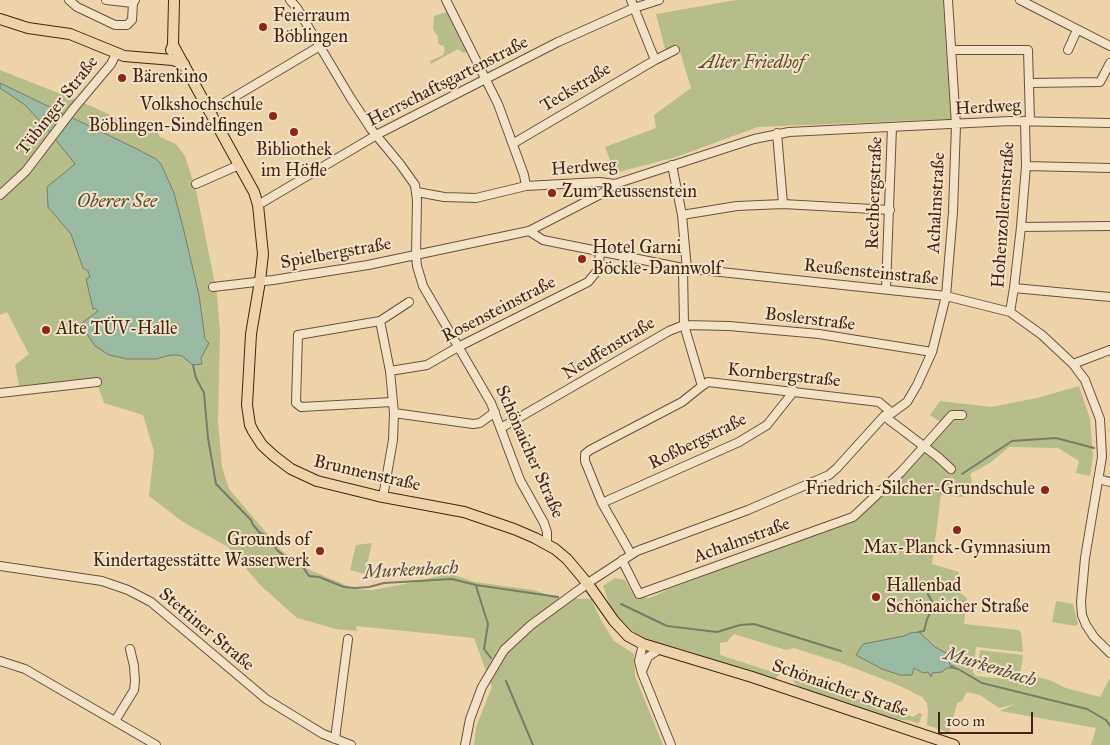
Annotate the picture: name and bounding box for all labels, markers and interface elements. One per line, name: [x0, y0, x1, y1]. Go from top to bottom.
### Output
place label: Feierraum Böblingen: [273, 6, 350, 48]
marker: Feierraum Böblingen: [257, 21, 269, 33]
street label: Herrschaftsgartenstraße: [364, 32, 532, 132]
street label: Tübinger Straße: [13, 52, 103, 160]
park label: Alter Friedhof: [699, 53, 805, 75]
street label: Teckstraße: [537, 59, 615, 117]
place label: Bärenkino: [132, 67, 208, 89]
marker: Bärenkino: [116, 72, 128, 84]
place label: Volkshochschule Böblingen-Sindelfingen: [88, 95, 263, 138]
street label: Herdweg: [954, 95, 1022, 121]
marker: Volkshochschule Böblingen-Sindelfingen: [267, 110, 279, 122]
marker: Bibliothek im Höfle: [288, 126, 300, 138]
street label: Rechbergstraße: [862, 136, 888, 250]
place label: Bibliothek im Höfle: [256, 140, 332, 182]
street label: Hohenzollernstraße: [988, 141, 1020, 289]
street label: Achalmstraße: [924, 152, 950, 254]
street label: Herdweg: [550, 155, 618, 181]
place label: Zum Reussenstein: [562, 182, 697, 204]
marker: Zum Reussenstein: [546, 187, 558, 199]
water label: Oberer See: [77, 191, 157, 213]
street label: Spielbergstraße: [279, 234, 393, 274]
place label: Hotel Garni Böckle-Dannwolf: [592, 238, 722, 280]
marker: Hotel Garni Böckle-Dannwolf: [576, 253, 588, 265]
street label: Reußensteinstraße: [803, 255, 939, 291]
street label: Rosensteinstraße: [439, 272, 559, 348]
street label: Boslerstraße: [764, 304, 856, 336]
street label: Neuffenstraße: [559, 313, 659, 385]
place label: Alte TÜV-Halle: [56, 319, 177, 341]
marker: Alte TÜV-Halle: [40, 324, 52, 336]
street label: Kornbergstraße: [726, 359, 842, 393]
street label: Schönaicher Straße: [490, 382, 568, 522]
street label: Roßbergstraße: [645, 409, 751, 475]
street label: Brunnenstraße: [311, 451, 423, 497]
place label: Friedrich-Silcher-Grundschule: [805, 479, 1035, 501]
marker: Friedrich-Silcher-Grundschule: [1039, 484, 1051, 496]
street label: Achalmstraße: [691, 514, 793, 568]
marker: Max-Planck-Gymnasium: [951, 524, 963, 536]
place label: Grounds of Kindertagesstätte Wasserwerk: [93, 530, 310, 572]
place label: Max-Planck-Gymnasium: [863, 538, 1051, 560]
marker: Grounds of Kindertagesstätte Wasserwerk: [314, 545, 326, 557]
water label: Murkenbach: [363, 557, 459, 585]
place label: Hallenbad Schönaicher Straße: [886, 576, 1029, 618]
street label: Stettiner Straße: [154, 584, 258, 676]
marker: Hallenbad Schönaicher Straße: [870, 591, 882, 603]
water label: Murkenbach: [941, 643, 1039, 693]
street label: Schönaicher Straße: [769, 656, 911, 722]
scale bar: [940, 702, 1035, 734]
text: 100 m: [946, 712, 985, 730]

